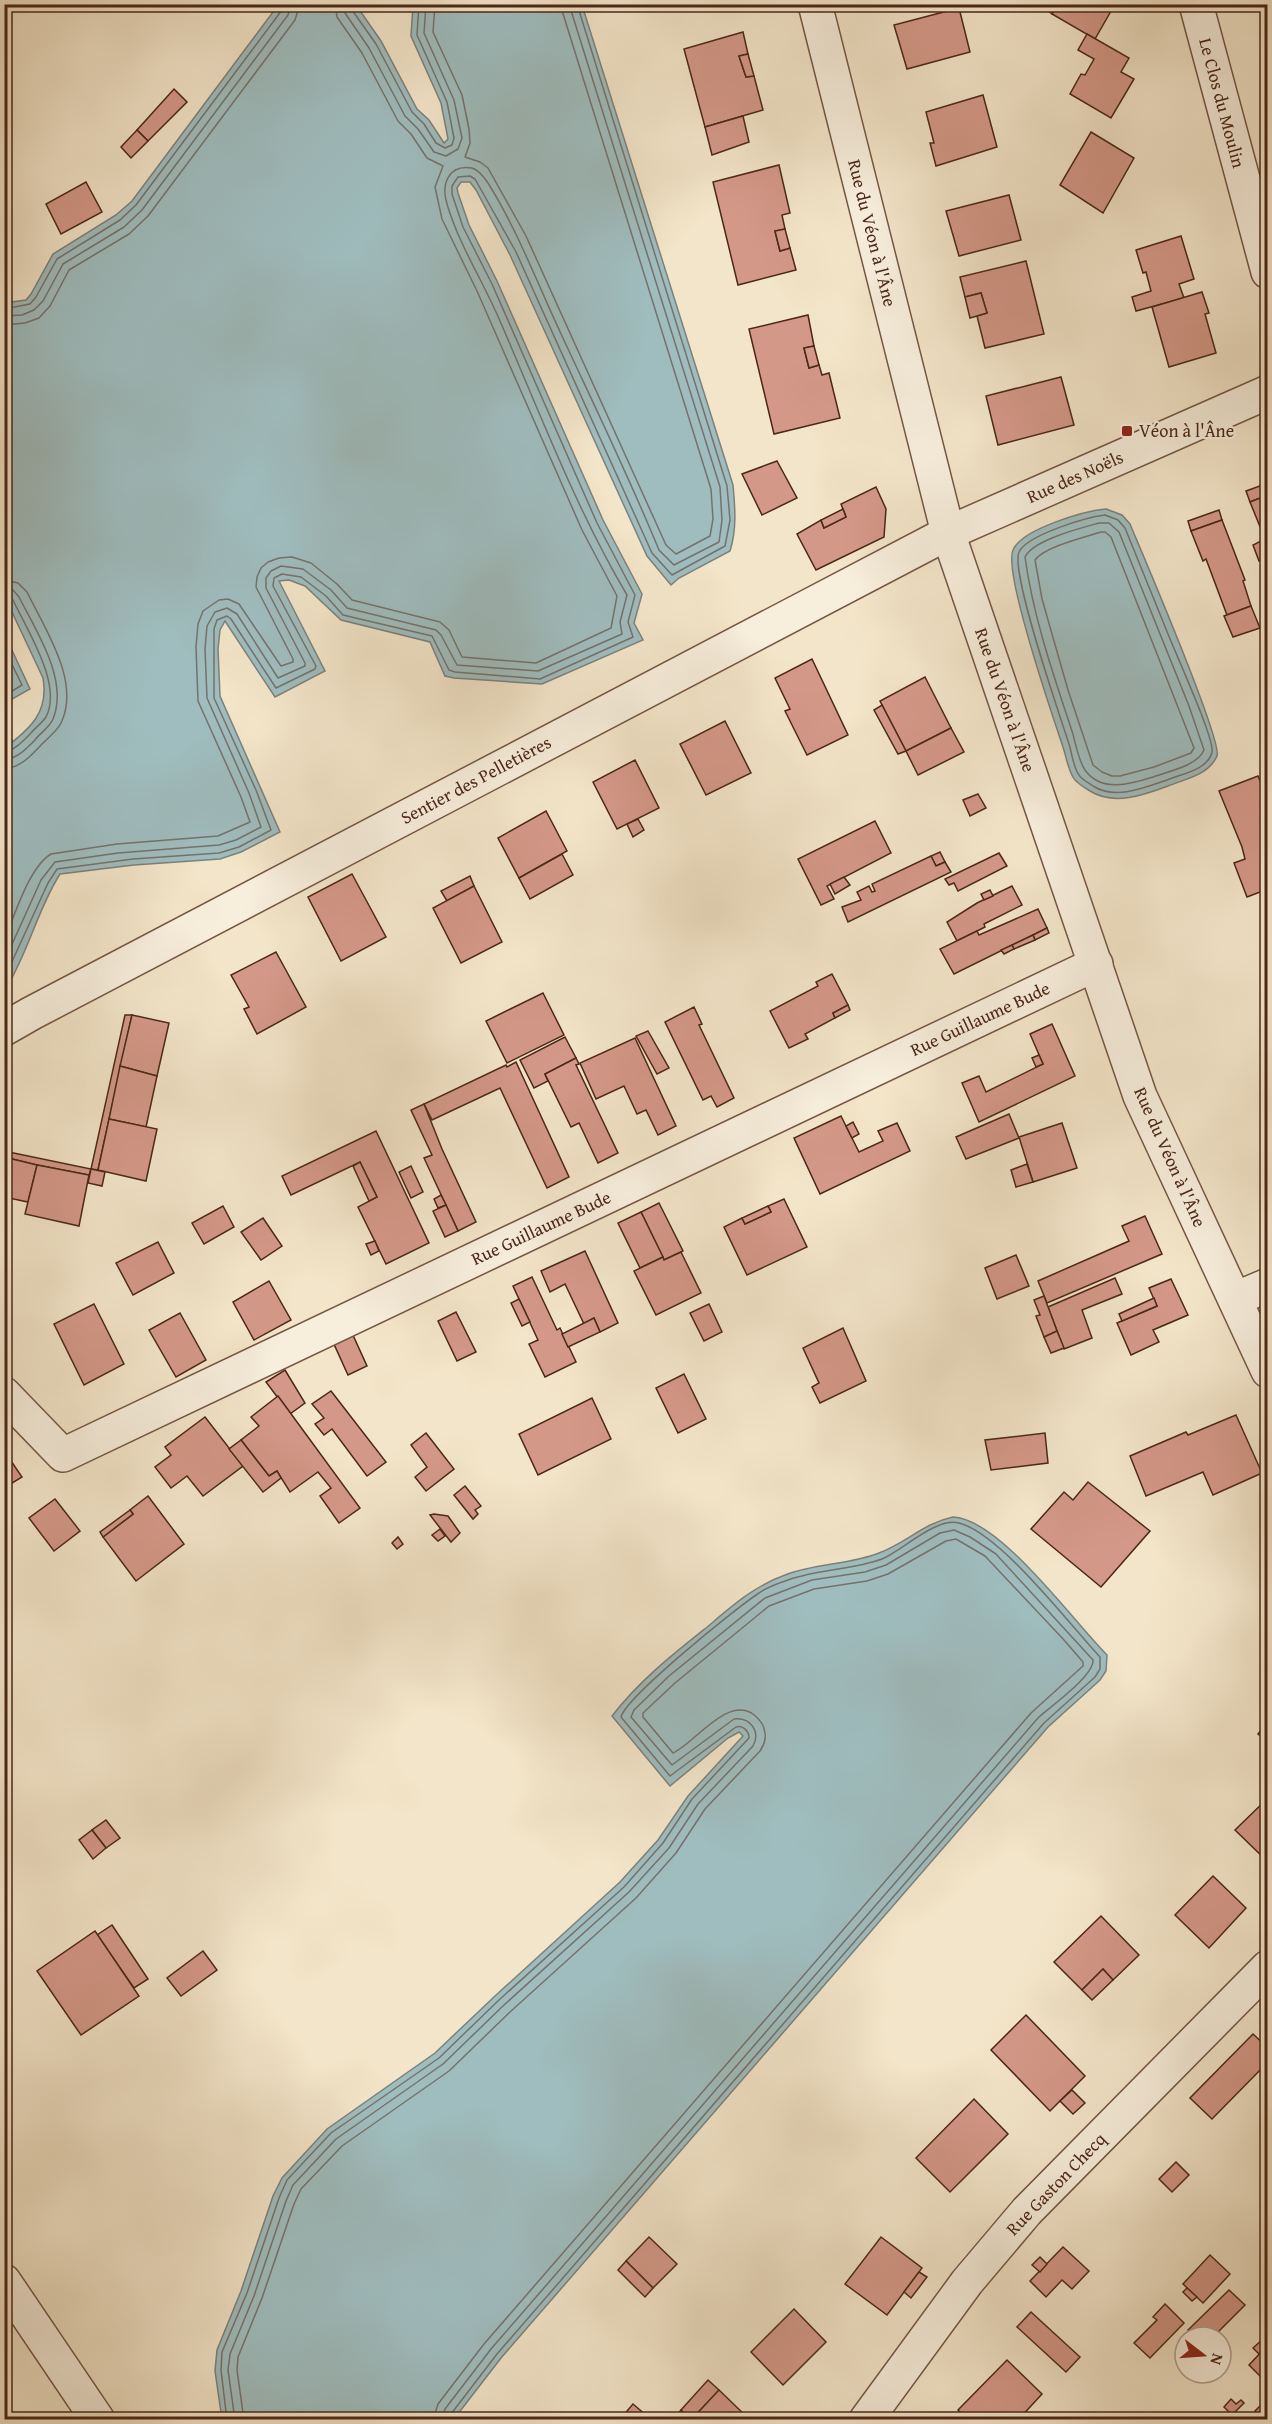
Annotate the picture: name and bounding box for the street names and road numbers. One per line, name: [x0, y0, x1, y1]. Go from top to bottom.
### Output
street label: Le Clos du Moulin: [1192, 35, 1253, 171]
street label: Rue du Véon à l'Âne: [841, 156, 904, 309]
street label: Rue des Noëls: [1022, 443, 1127, 510]
street label: Rue du Véon à l'Âne: [968, 624, 1043, 776]
street label: Sentier des Pelletières: [396, 728, 556, 831]
street label: Rue Guillaume Bude: [905, 974, 1054, 1063]
street label: Rue du Véon à l'Âne: [1127, 1082, 1213, 1231]
street label: Rue Guillaume Bude: [466, 1183, 615, 1272]
street label: Rue Gaston Checq: [999, 2126, 1112, 2241]

